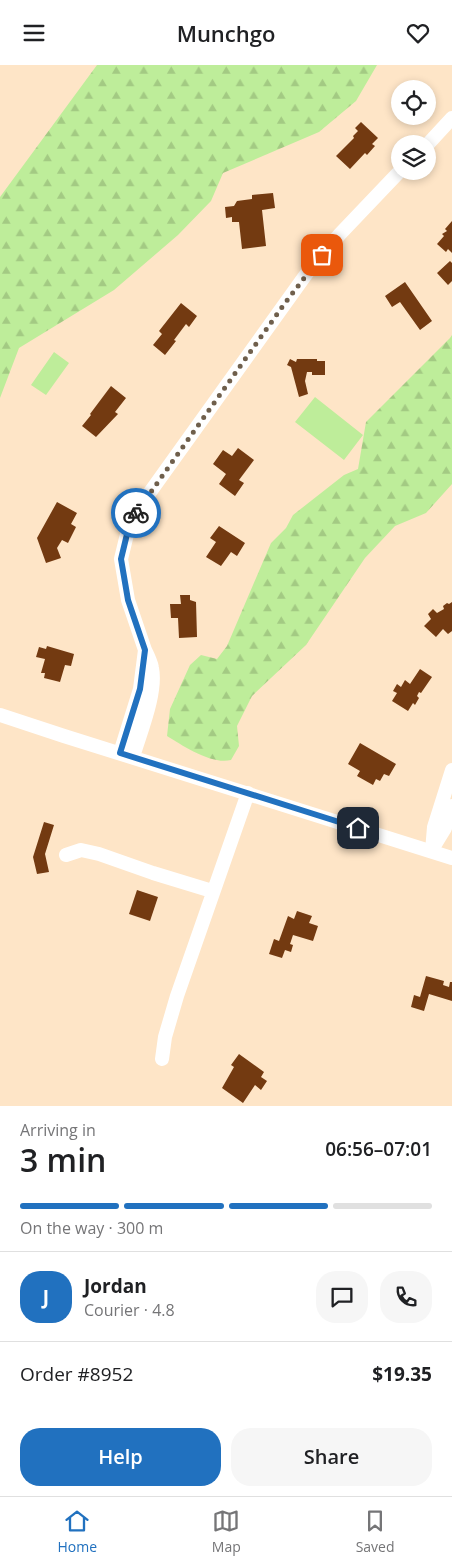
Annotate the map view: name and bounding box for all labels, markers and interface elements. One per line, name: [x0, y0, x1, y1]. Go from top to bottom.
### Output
text: Munchgo: [177, 18, 275, 48]
icon: menu: [20, 19, 48, 47]
icon: heart: [404, 19, 432, 47]
map controls: [391, 80, 436, 180]
button: locate: [391, 80, 436, 125]
button: layers: [391, 135, 436, 180]
pin: [301, 234, 343, 276]
icon: bag: [308, 241, 336, 269]
courier: [111, 488, 161, 538]
icon: bike: [122, 499, 150, 527]
pin: [337, 807, 379, 849]
icon: home: [344, 814, 372, 842]
text: Arriving in: [20, 1119, 96, 1141]
text: 06:56–07:01: [325, 1136, 432, 1162]
text: 3 min: [20, 1138, 106, 1181]
text: On the way · 300 m: [20, 1217, 163, 1239]
button: chat: [316, 1271, 368, 1323]
button: phone: [380, 1271, 432, 1323]
text: Jordan: [84, 1273, 147, 1299]
text: J: [43, 1284, 49, 1310]
text: Courier · 4.8: [84, 1299, 175, 1321]
text: Order #8952: [20, 1361, 133, 1387]
text: $19.35: [372, 1361, 432, 1387]
button: Help: [20, 1428, 221, 1486]
button: Share: [231, 1428, 432, 1486]
tab: Home: [57, 1507, 97, 1556]
tab: Map: [212, 1507, 241, 1556]
tab: Saved: [356, 1507, 395, 1556]

